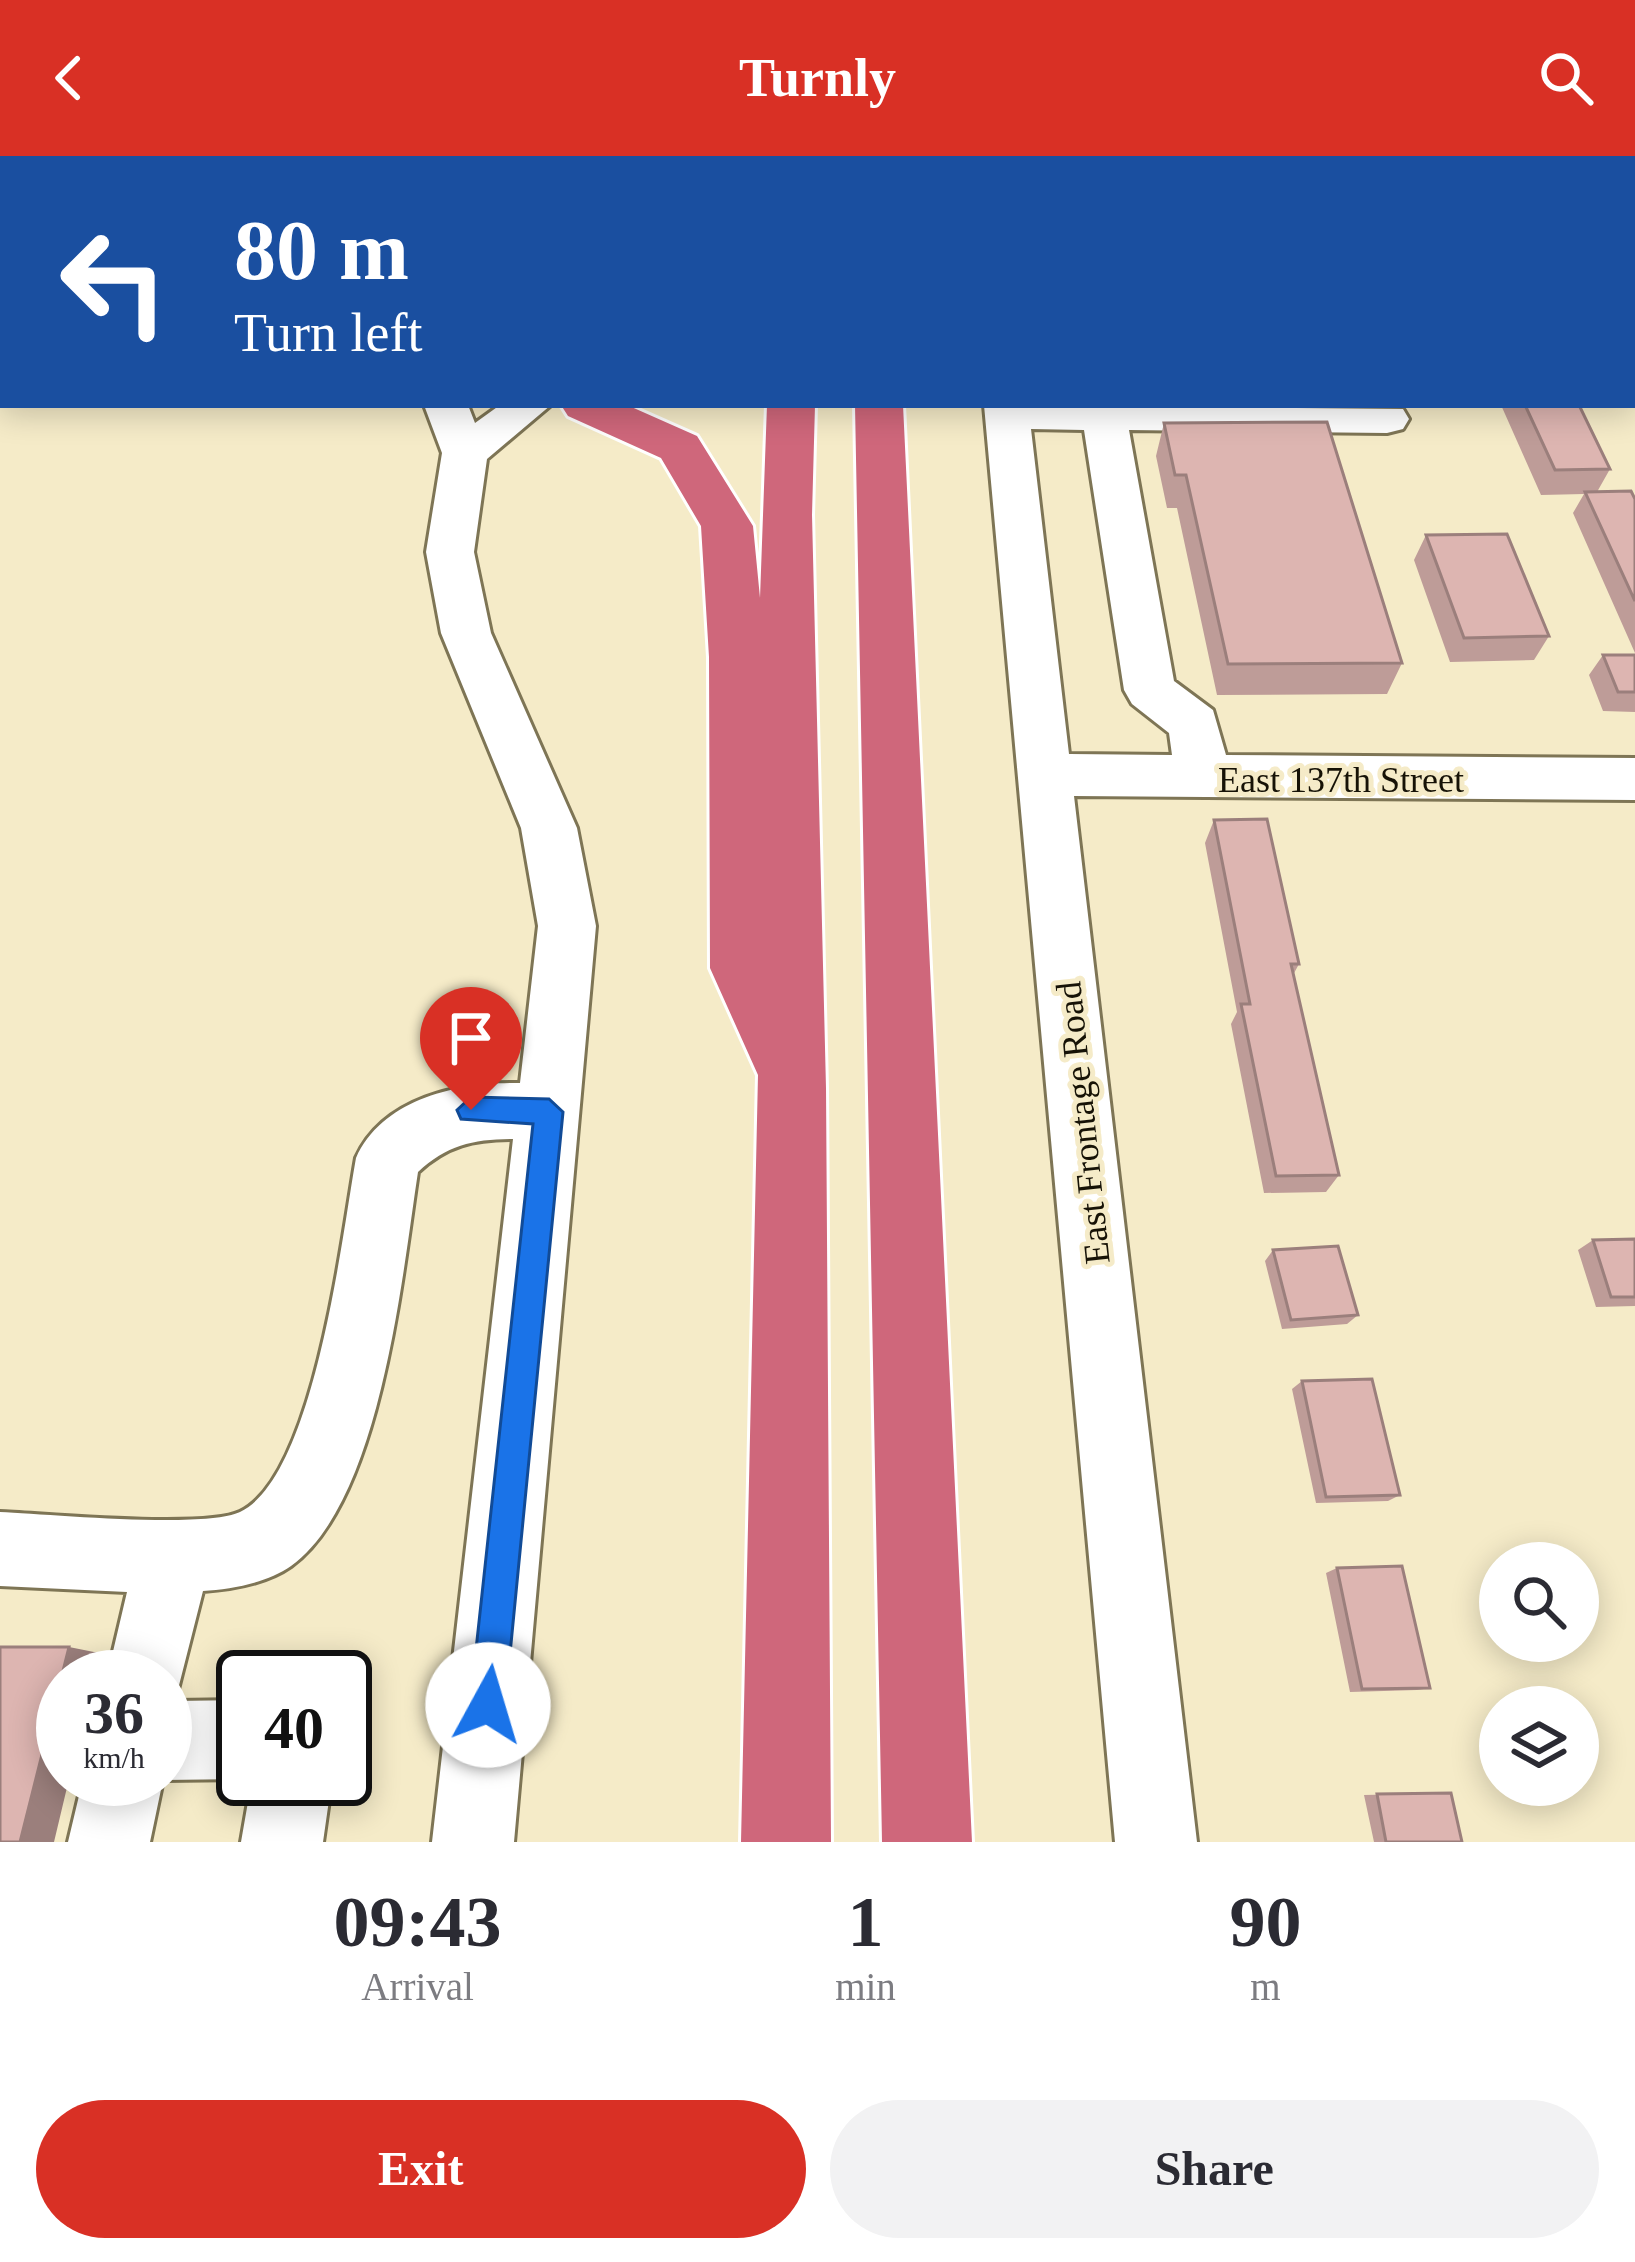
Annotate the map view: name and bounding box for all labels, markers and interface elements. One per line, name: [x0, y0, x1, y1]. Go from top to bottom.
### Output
icon: back: [36, 45, 102, 111]
icon: search: [1533, 45, 1599, 111]
text: Turnly: [739, 48, 896, 108]
icon: left: [36, 204, 192, 360]
text: 80 m: [234, 204, 409, 297]
text: Turn left: [234, 303, 423, 363]
street label: East 137th Street: [1218, 760, 1464, 800]
street label: East Frontage Road: [1048, 980, 1118, 1266]
pin: [420, 987, 522, 1110]
icon: arrive: [438, 1005, 504, 1071]
map controls: [1479, 1542, 1599, 1806]
button: search: [1479, 1542, 1599, 1662]
position arrow: [425, 1642, 551, 1768]
speed limit sign: 40: [216, 1650, 372, 1806]
text: 36: [84, 1680, 144, 1746]
button: layers: [1479, 1686, 1599, 1806]
text: km/h: [83, 1741, 145, 1774]
text: 09:43: [334, 1882, 502, 1962]
text: 1: [847, 1882, 883, 1962]
text: 90: [1229, 1882, 1301, 1962]
text: Arrival: [361, 1965, 474, 2008]
text: min: [835, 1965, 896, 2008]
text: m: [1250, 1965, 1281, 2008]
button: Exit: [36, 2100, 806, 2238]
button: Share: [830, 2100, 1599, 2238]

